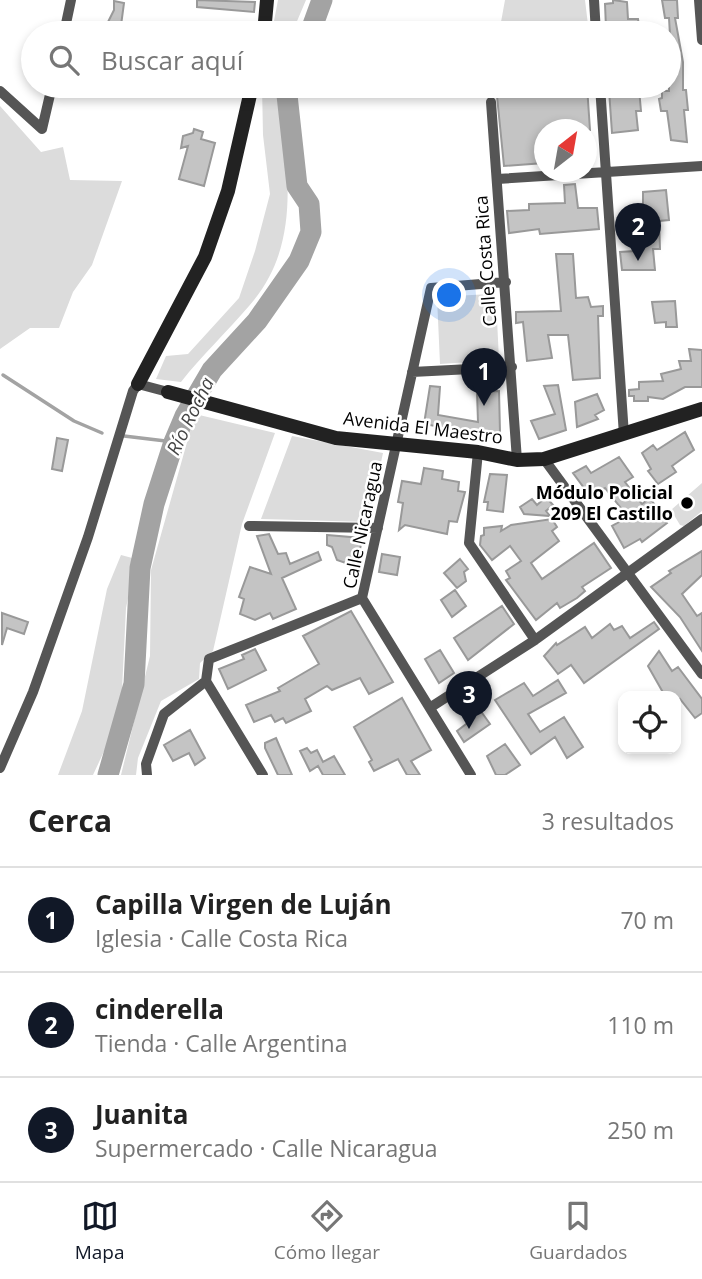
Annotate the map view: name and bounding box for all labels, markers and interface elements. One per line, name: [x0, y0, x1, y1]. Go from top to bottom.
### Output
search box: [21, 21, 681, 98]
icon: search: [45, 41, 83, 79]
text: Buscar aquí: [101, 42, 243, 78]
north arrow: [534, 119, 597, 182]
street label: Calle Costa Rica: [468, 195, 502, 327]
pin: 2: [615, 203, 661, 261]
your location: [432, 278, 466, 312]
pin: 1: [461, 348, 507, 406]
water label: Río Rocha: [160, 373, 220, 459]
street label: Avenida El Maestro: [342, 405, 504, 449]
street label: Calle Nicaragua: [337, 459, 387, 591]
place label: Módulo Policial 209 El Castillo: [536, 480, 673, 525]
marker: Módulo Policial 209 El Castillo: [679, 495, 695, 511]
pin: 3: [446, 671, 492, 729]
map controls: [618, 691, 681, 754]
button: locate: [618, 691, 681, 754]
text: Cerca: [28, 800, 112, 841]
text: 3 resultados: [542, 805, 674, 837]
text: Capilla Virgen de Luján: [95, 886, 392, 922]
text: 1: [44, 904, 58, 936]
text: 70 m: [620, 904, 674, 936]
text: Iglesia · Calle Costa Rica: [95, 922, 348, 954]
text: cinderella: [95, 991, 224, 1027]
text: 2: [44, 1009, 58, 1041]
text: 110 m: [607, 1009, 674, 1041]
text: Tienda · Calle Argentina: [95, 1027, 347, 1059]
text: Juanita: [95, 1096, 188, 1132]
text: 3: [44, 1114, 58, 1146]
text: 250 m: [607, 1114, 674, 1146]
text: Supermercado · Calle Nicaragua: [95, 1132, 438, 1164]
tab: Mapa: [75, 1197, 124, 1265]
tab: Cómo llegar: [274, 1197, 380, 1265]
tab: Guardados: [529, 1197, 627, 1265]

